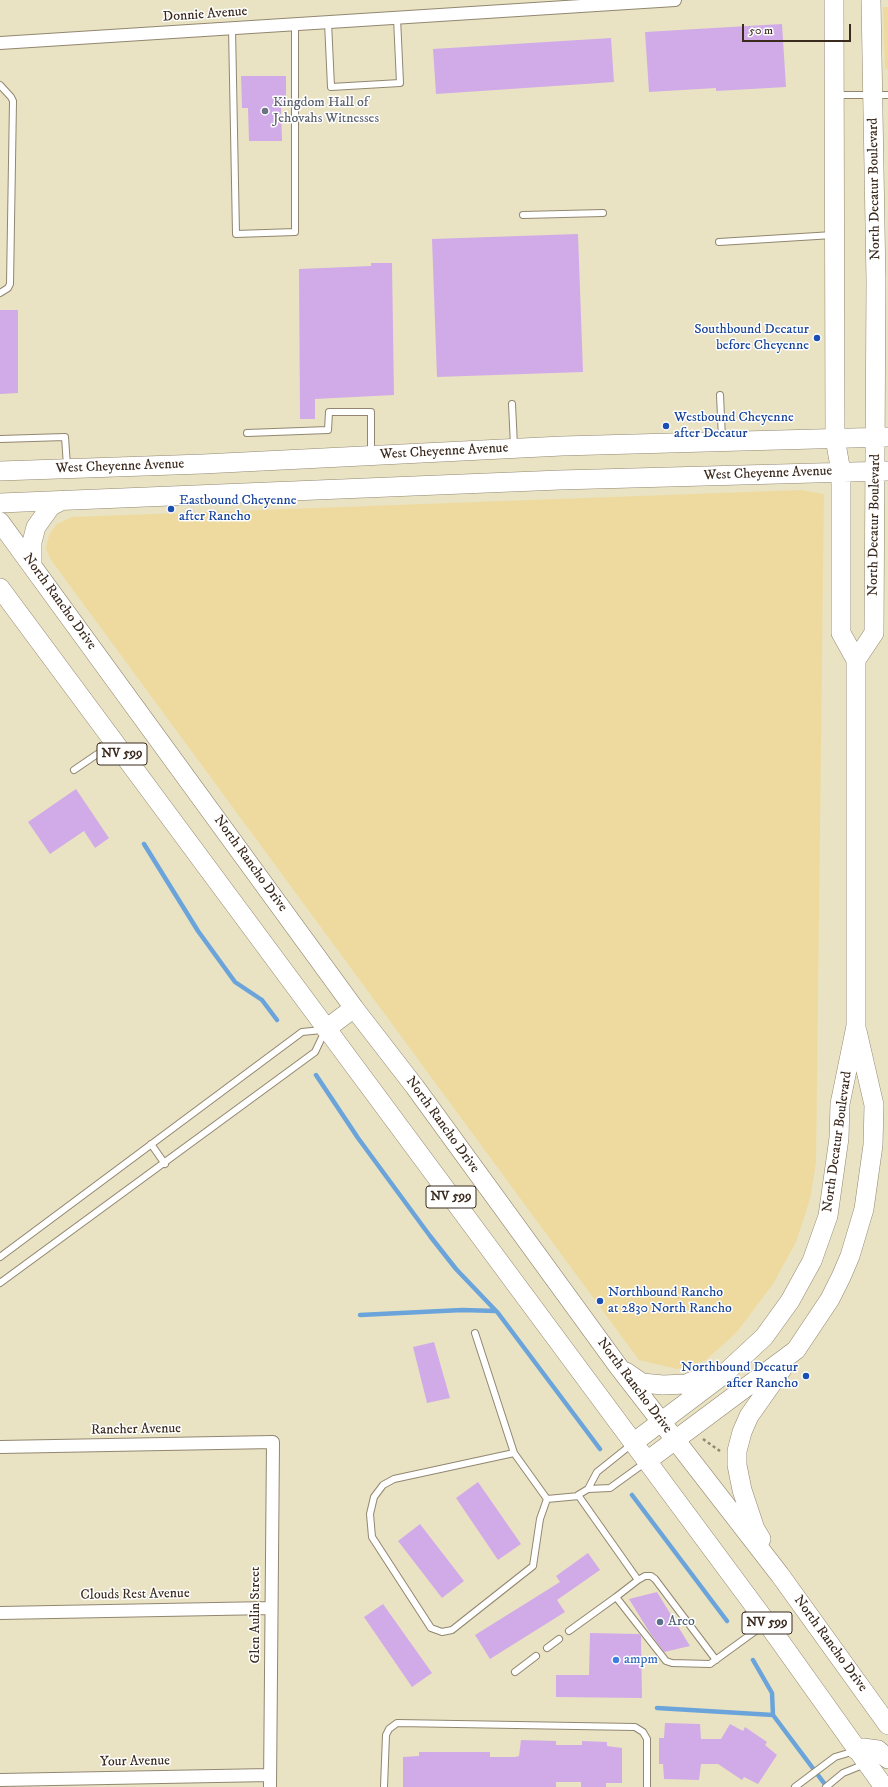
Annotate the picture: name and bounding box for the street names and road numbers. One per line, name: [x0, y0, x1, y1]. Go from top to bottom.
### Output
street label: Donnie Avenue: [162, 4, 248, 26]
street label: North Decatur Boulevard: [865, 118, 885, 260]
street label: West Cheyenne Avenue: [379, 440, 509, 464]
street label: North Decatur Boulevard: [865, 454, 885, 596]
street label: West Cheyenne Avenue: [55, 456, 185, 478]
street label: West Cheyenne Avenue: [703, 463, 833, 485]
street label: North Rancho Drive: [18, 551, 100, 653]
road number: NV 599: [97, 743, 147, 765]
street label: North Rancho Drive: [209, 813, 291, 915]
street label: North Decatur Boulevard: [820, 1070, 856, 1214]
street label: North Rancho Drive: [401, 1074, 483, 1176]
road number: NV 599: [426, 1186, 476, 1208]
street label: North Rancho Drive: [593, 1335, 675, 1437]
street label: Rancher Avenue: [91, 1421, 181, 1439]
street label: Glen Aulin Street: [248, 1567, 264, 1663]
street label: Clouds Rest Avenue: [80, 1586, 190, 1604]
street label: North Rancho Drive: [789, 1593, 871, 1695]
road number: NV 599: [742, 1612, 792, 1634]
street label: Your Avenue: [100, 1753, 170, 1771]

